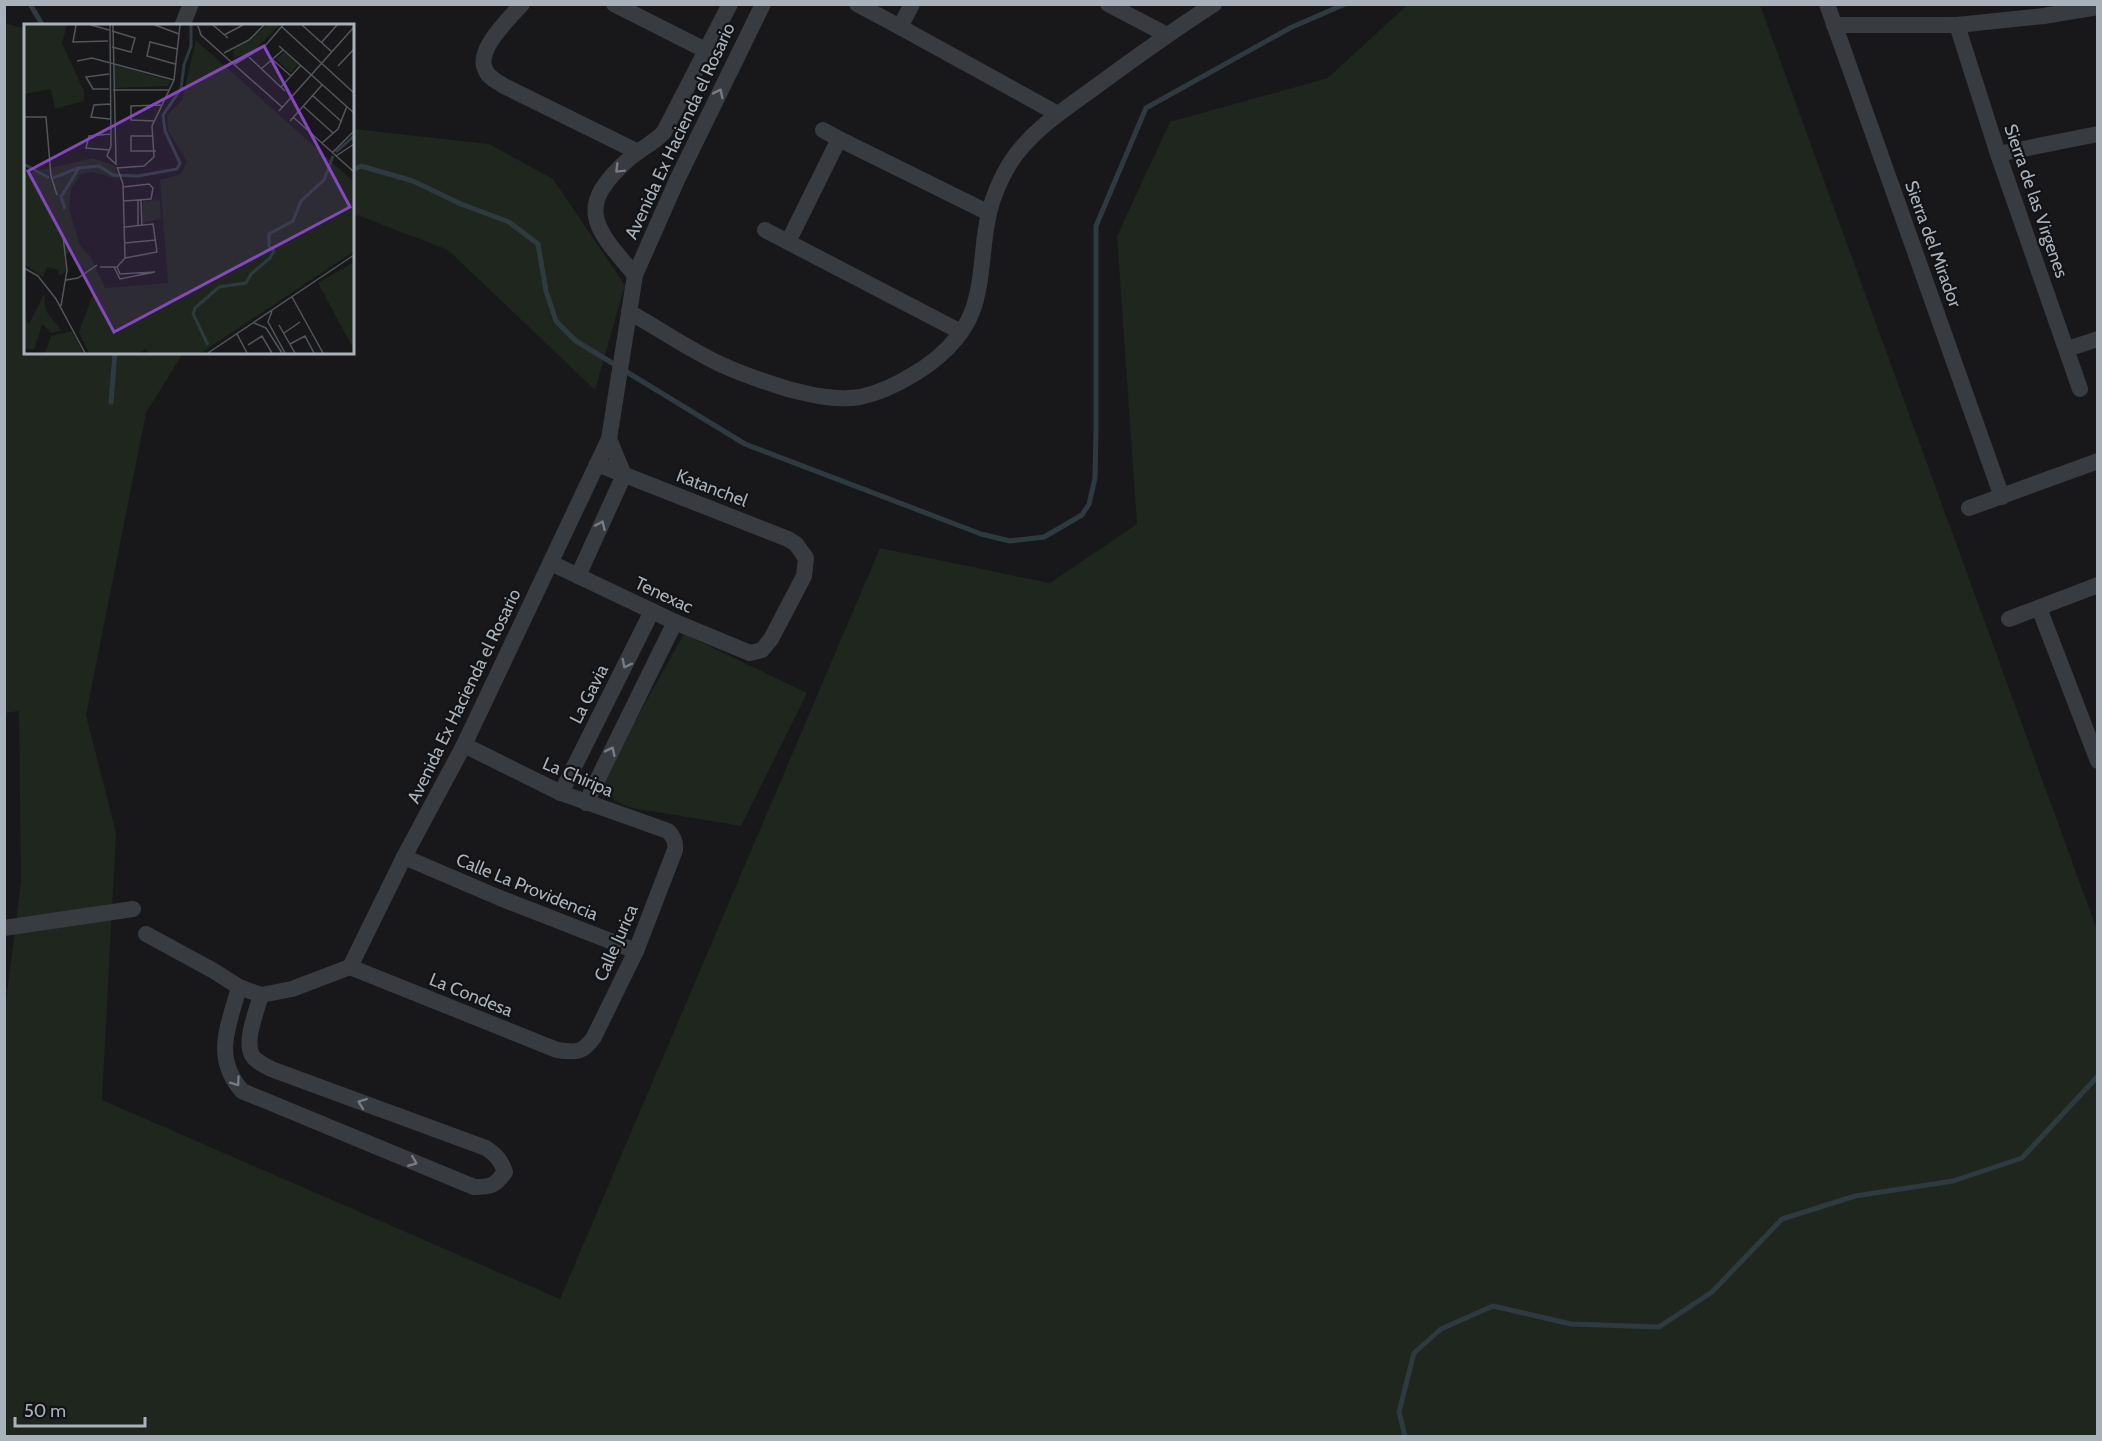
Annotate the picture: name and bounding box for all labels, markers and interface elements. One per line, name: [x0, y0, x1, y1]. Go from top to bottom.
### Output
street label: Avenida Ex Hacienda el Rosario: [620, 19, 740, 243]
inset map: [24, 24, 354, 354]
one-way arrow: [712, 88, 724, 99]
street label: Sierra de las Virgenes: [1999, 121, 2073, 281]
one-way arrow: [616, 161, 627, 172]
street label: Sierra del Mirador: [1900, 178, 1966, 310]
street label: Katanchel: [673, 464, 752, 512]
one-way arrow: [593, 521, 605, 532]
street label: Tenexac: [631, 572, 697, 618]
street label: Avenida Ex Hacienda el Rosario: [402, 585, 526, 807]
one-way arrow: [622, 657, 633, 668]
street label: La Gavia: [565, 660, 613, 727]
one-way arrow: [604, 746, 616, 757]
street label: La Chiripa: [539, 752, 617, 802]
street label: Calle La Providencia: [453, 849, 601, 926]
street label: Calle Jurica: [589, 901, 643, 985]
street label: La Condesa: [426, 968, 516, 1022]
one-way arrow: [229, 1076, 240, 1087]
one-way arrow: [357, 1097, 368, 1110]
one-way arrow: [406, 1155, 417, 1167]
scale bar: [15, 1390, 146, 1428]
text: 50 m: [24, 1400, 66, 1422]

